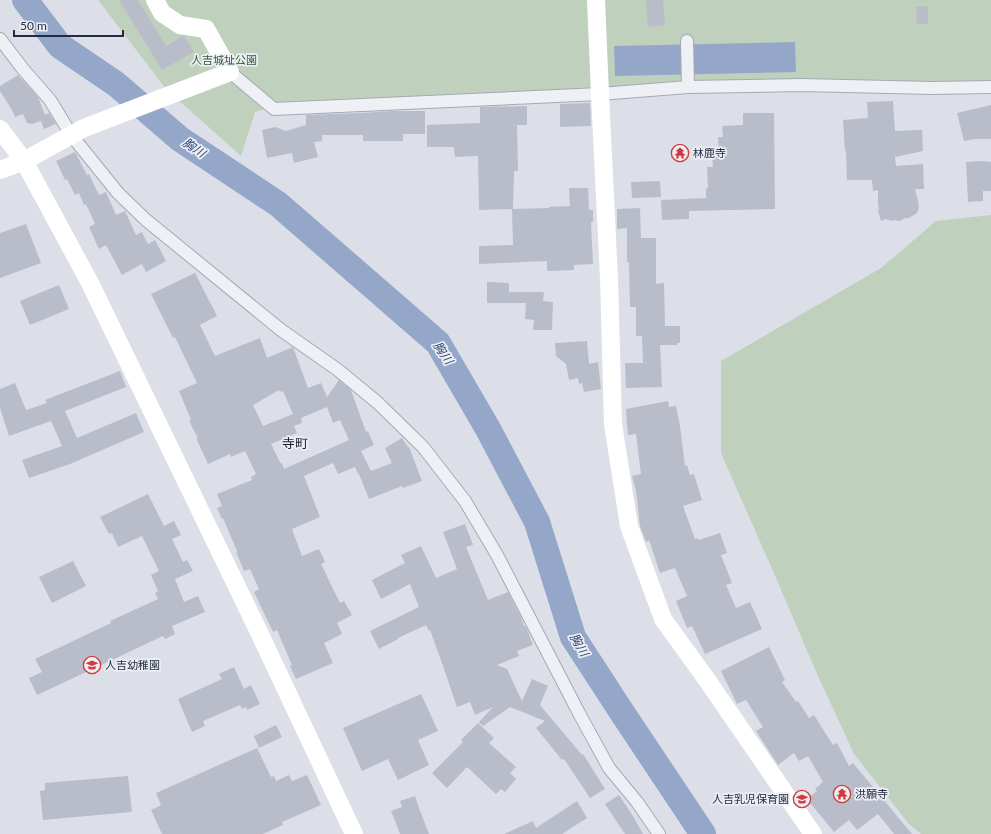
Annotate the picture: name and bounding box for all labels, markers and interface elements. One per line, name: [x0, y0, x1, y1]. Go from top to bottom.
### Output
scale bar: [14, 12, 123, 38]
text: 50 m: [20, 18, 47, 33]
park label: 人吉城址公園: [191, 53, 257, 66]
water label: 胸川: [180, 135, 210, 162]
temple icon: 林鹿寺: [670, 143, 690, 163]
place label: 林鹿寺: [693, 146, 726, 159]
water label: 胸川: [430, 339, 457, 369]
district label: 寺町: [282, 435, 308, 451]
water label: 胸川: [567, 631, 593, 661]
school or university icon: 人吉幼稚園: [82, 655, 102, 675]
place label: 人吉幼稚園: [105, 658, 160, 671]
temple icon: 洪願寺: [832, 784, 852, 804]
place label: 洪願寺: [855, 787, 888, 800]
school or university icon: 人吉乳児保育園: [792, 789, 812, 809]
place label: 人吉乳児保育園: [712, 792, 789, 805]

